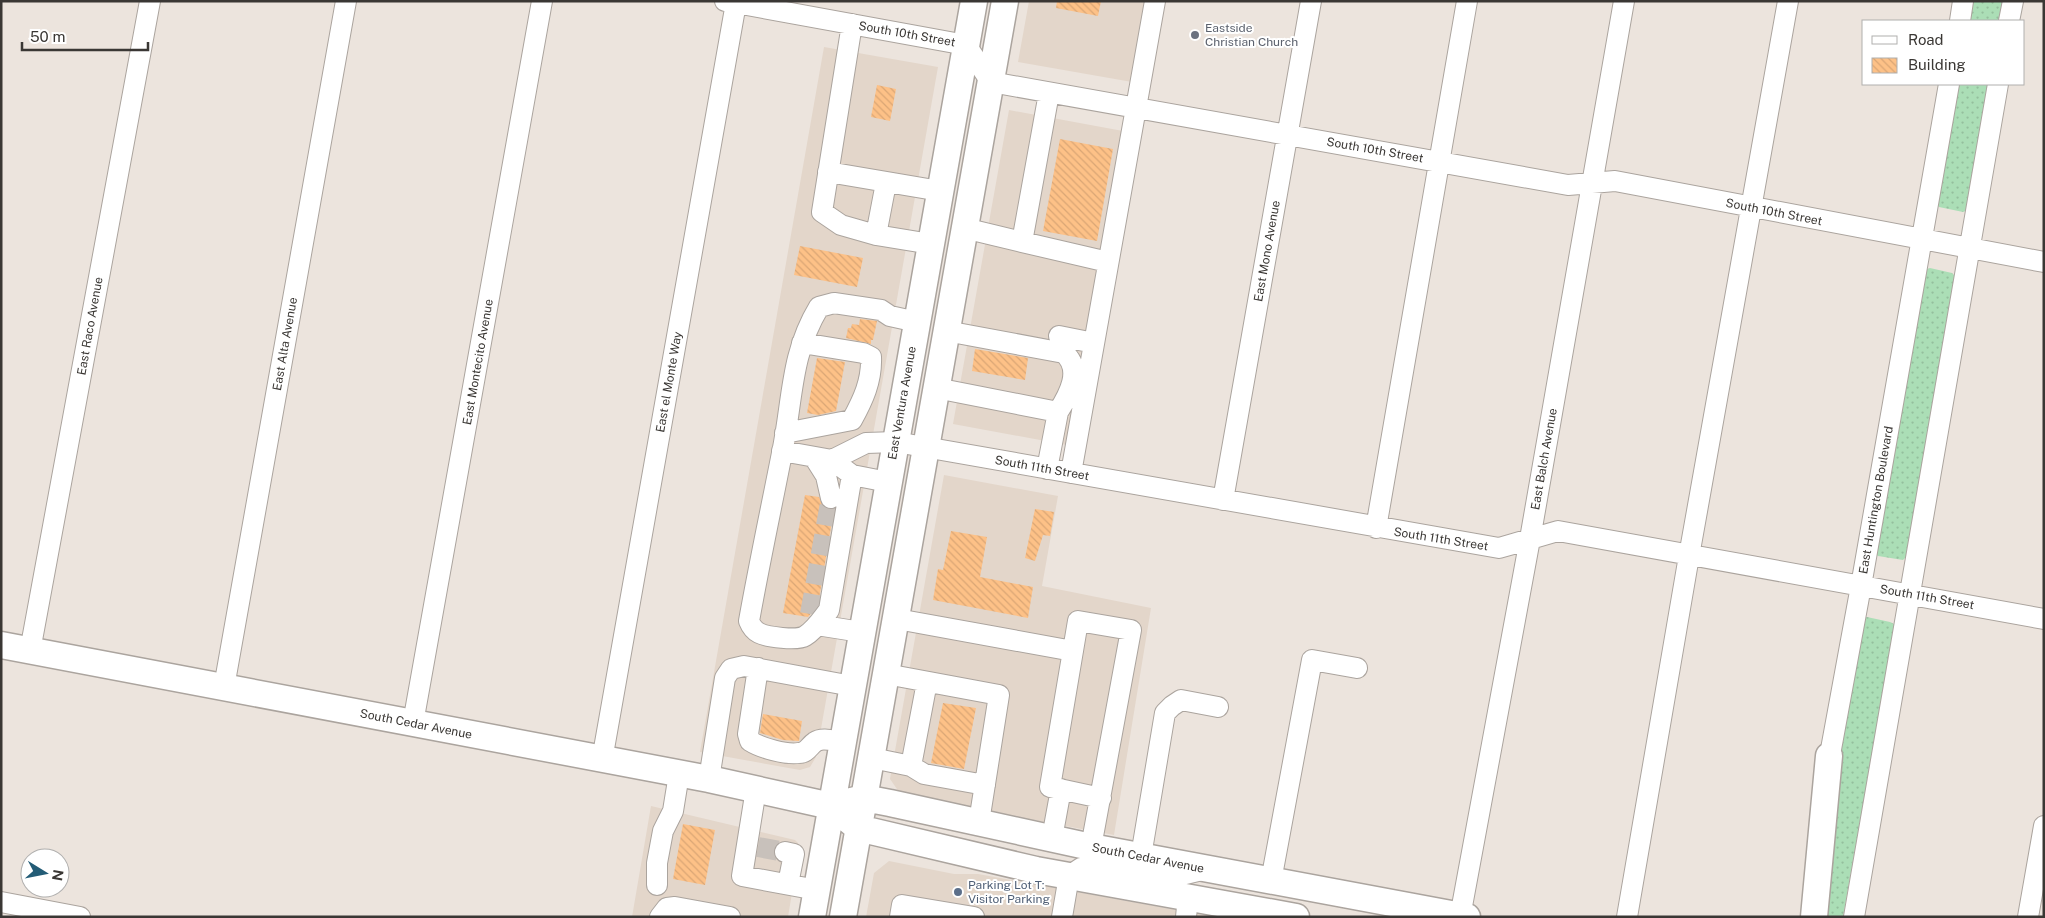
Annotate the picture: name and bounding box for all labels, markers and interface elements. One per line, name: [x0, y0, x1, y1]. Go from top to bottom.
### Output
street label: South 10th Street: [857, 19, 957, 49]
scale bar: [22, 20, 149, 52]
legend: [1862, 20, 2025, 85]
place label: Eastside Christian Church: [1205, 21, 1298, 49]
text: 50 m: [30, 28, 65, 45]
marker: Eastside Christian Church: [1189, 29, 1201, 41]
text: Road: [1908, 31, 1944, 48]
text: Building: [1908, 56, 1966, 73]
street label: South 10th Street: [1325, 135, 1425, 165]
street label: South 10th Street: [1725, 196, 1824, 228]
street label: East Mono Avenue: [1251, 199, 1283, 303]
street label: East Raco Avenue: [74, 276, 106, 376]
street label: East Alta Avenue: [270, 296, 300, 392]
street label: East Montecito Avenue: [460, 298, 496, 426]
street label: East el Monte Way: [653, 330, 685, 434]
street label: East Ventura Avenue: [885, 345, 919, 461]
street label: East Balch Avenue: [1528, 407, 1560, 511]
street label: East Huntington Boulevard: [1856, 425, 1896, 575]
street label: South 11th Street: [994, 453, 1091, 483]
street label: South 11th Street: [1393, 525, 1490, 553]
street label: South 11th Street: [1879, 582, 1976, 612]
street label: South Cedar Avenue: [359, 706, 473, 742]
street label: South Cedar Avenue: [1091, 840, 1205, 876]
north arrow: [20, 848, 70, 898]
text: N: [49, 868, 67, 882]
place label: Parking Lot T: Visitor Parking: [968, 878, 1050, 906]
marker: Parking Lot T: Visitor Parking: [952, 886, 964, 898]

